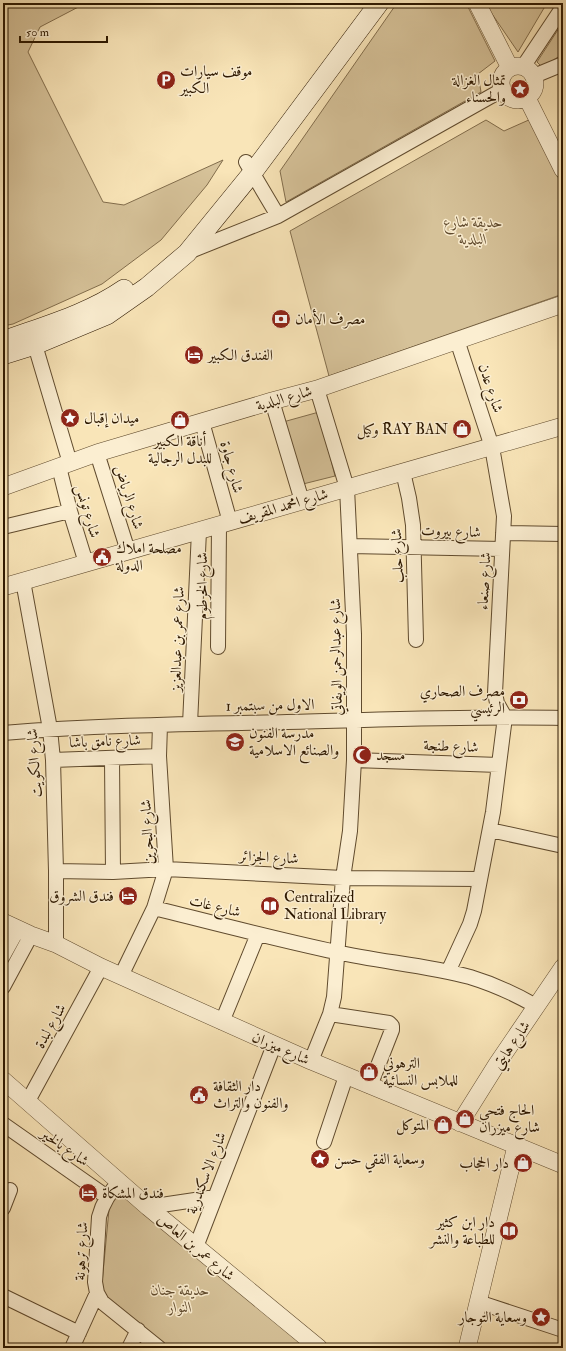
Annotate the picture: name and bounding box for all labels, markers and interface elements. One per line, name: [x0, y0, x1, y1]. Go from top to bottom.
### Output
scale bar: [20, 18, 107, 44]
text: 50 m: [26, 25, 50, 40]
place label: موقف سيارات الكبير: [178, 62, 252, 98]
parking icon: موقف سيارات الكبير: [155, 69, 177, 91]
place label: تمثال الغزالة والحسناء: [451, 71, 506, 107]
place icon: تمثال الغزالة والحسناء: [509, 78, 531, 100]
park label: حديقة شارع البلدية: [443, 213, 503, 249]
bank icon: مصرف الأمان: [270, 308, 292, 330]
place label: مصرف الأمان: [295, 308, 365, 329]
hotel icon: الفندق الكبير: [183, 344, 205, 366]
place label: الفندق الكبير: [206, 346, 273, 365]
street label: شارع عدن: [471, 361, 507, 416]
street label: شارع البلدية: [254, 381, 315, 418]
place icon: ميدان إقبال: [59, 407, 81, 429]
place label: ميدان إقبال: [84, 409, 139, 428]
shop icon: أناقة الكبير للبدل الرجالية: [169, 409, 191, 431]
shop icon: وكيل RAY BAN: [451, 418, 473, 440]
place label: وكيل RAY BAN: [357, 420, 449, 440]
place label: أناقة الكبير للبدل الرجالية: [148, 430, 212, 468]
street label: شارع جاوة: [213, 439, 248, 496]
street label: شارع الرياض: [106, 463, 148, 533]
street label: شارع تونس: [68, 482, 104, 541]
street label: شارع امحمد المقريف: [236, 485, 331, 531]
street label: شارع بيروت: [420, 521, 481, 545]
street label: شارع حلب: [387, 528, 411, 584]
place label: مصلحة املاك الدولة: [115, 539, 182, 575]
public building icon: مصلحة املاك الدولة: [91, 546, 113, 568]
street label: شارع الخرطوم: [193, 552, 215, 620]
street label: شارع صنعاء: [473, 552, 498, 611]
street label: شارع عمر بن عبدالعزيز: [166, 586, 192, 694]
street label: شارع عبدالرحمن الويفاتي: [326, 598, 350, 716]
place label: مصرف الصحاري الرئيسي: [420, 682, 505, 722]
bank icon: مصرف الصحاري الرئيسي: [508, 689, 530, 711]
street label: الاول من سبتمبر 1: [225, 695, 315, 716]
place label: مدرسة الفنون والصنائع الاسلامية: [249, 724, 339, 764]
street label: شارع الكويت: [23, 728, 49, 798]
street label: شارع نامق باشا: [69, 731, 141, 755]
school or university icon: مدرسة الفنون والصنائع الاسلامية: [224, 731, 246, 753]
street label: شارع طنجة: [423, 736, 479, 760]
mosque icon: مسجد: [351, 744, 373, 766]
place label: مسجد: [376, 746, 405, 765]
street label: شارع البحرين: [136, 799, 162, 865]
street label: شارع الجزائر: [237, 846, 299, 872]
hotel icon: فندق الشروق: [117, 885, 139, 907]
place label: فندق الشروق: [49, 887, 114, 906]
place label: Centralized National Library: [284, 888, 387, 924]
street label: شارع غات: [186, 891, 243, 925]
library icon: Centralized National Library: [259, 895, 281, 917]
street label: شارع لبدة: [30, 1001, 73, 1053]
street label: شارع هايتي: [488, 1017, 538, 1075]
street label: شارع ميزران: [248, 1027, 313, 1072]
place label: الترهوني للملابس النسائية: [383, 1054, 458, 1090]
shop icon: الترهوني للملابس النسائية: [358, 1061, 380, 1083]
place label: دار الثقافة والفنون والتراث: [213, 1077, 288, 1113]
public building icon: دار الثقافة والفنون والتراث: [188, 1084, 210, 1106]
place label: الحاج فتحي شارع ميزران: [479, 1101, 540, 1140]
shop icon: الحاج فتحي شارع ميزران: [454, 1108, 476, 1130]
shop icon: المتوكل: [432, 1114, 454, 1136]
place label: المتوكل: [396, 1116, 429, 1135]
street label: شارع بالخير: [34, 1123, 93, 1173]
street label: شارع الاسكندرية: [182, 1129, 234, 1218]
place icon: وسعاية الفقي حسن: [309, 1148, 331, 1170]
place label: وسعاية الفقي حسن: [334, 1150, 425, 1173]
shop icon: دار الحجاب: [512, 1152, 534, 1174]
place label: دار الحجاب: [459, 1154, 509, 1173]
hotel icon: فندق المشكاة: [77, 1182, 99, 1204]
place label: فندق المشكاة: [102, 1184, 164, 1203]
street label: شارع عمر بن العاص: [151, 1209, 238, 1288]
place label: دار ابن كثير للطباعة والنشر: [428, 1213, 495, 1249]
library icon: دار ابن كثير للطباعة والنشر: [498, 1220, 520, 1242]
street label: شارع ترهونة: [70, 1221, 96, 1281]
park label: حديقة جنان النوار: [150, 1281, 210, 1317]
place icon: وسعاية التوجار: [530, 1306, 552, 1328]
place label: وسعاية التوجار: [457, 1308, 527, 1327]

